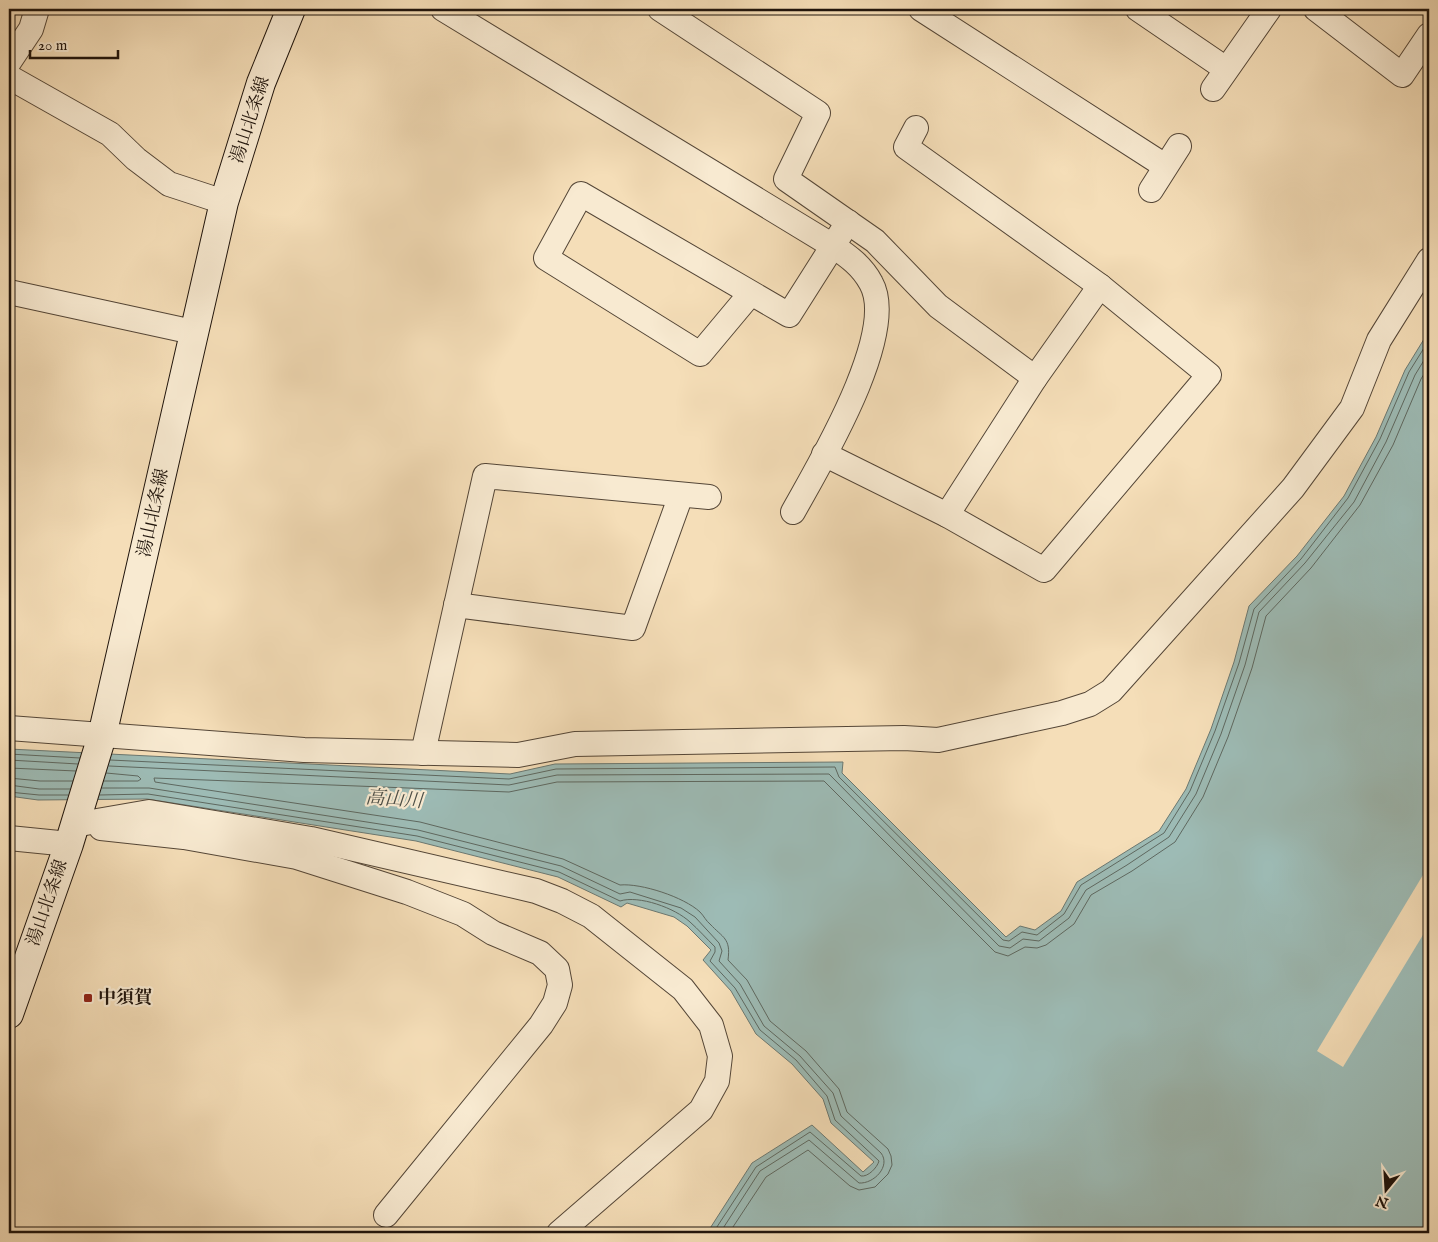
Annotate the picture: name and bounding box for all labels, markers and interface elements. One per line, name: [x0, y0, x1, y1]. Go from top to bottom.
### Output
scale bar: [30, 28, 118, 60]
text: 20 m: [38, 36, 68, 55]
street label: 湯山北条線: [226, 74, 276, 166]
street label: 湯山北条線: [133, 467, 175, 559]
water label: 高山川: [365, 786, 425, 814]
street label: 湯山北条線: [22, 857, 74, 949]
place label: 中須賀: [98, 987, 152, 1010]
marker: 中須賀: [82, 992, 94, 1004]
north arrow: [1360, 1164, 1410, 1214]
text: N: [1374, 1191, 1392, 1212]

